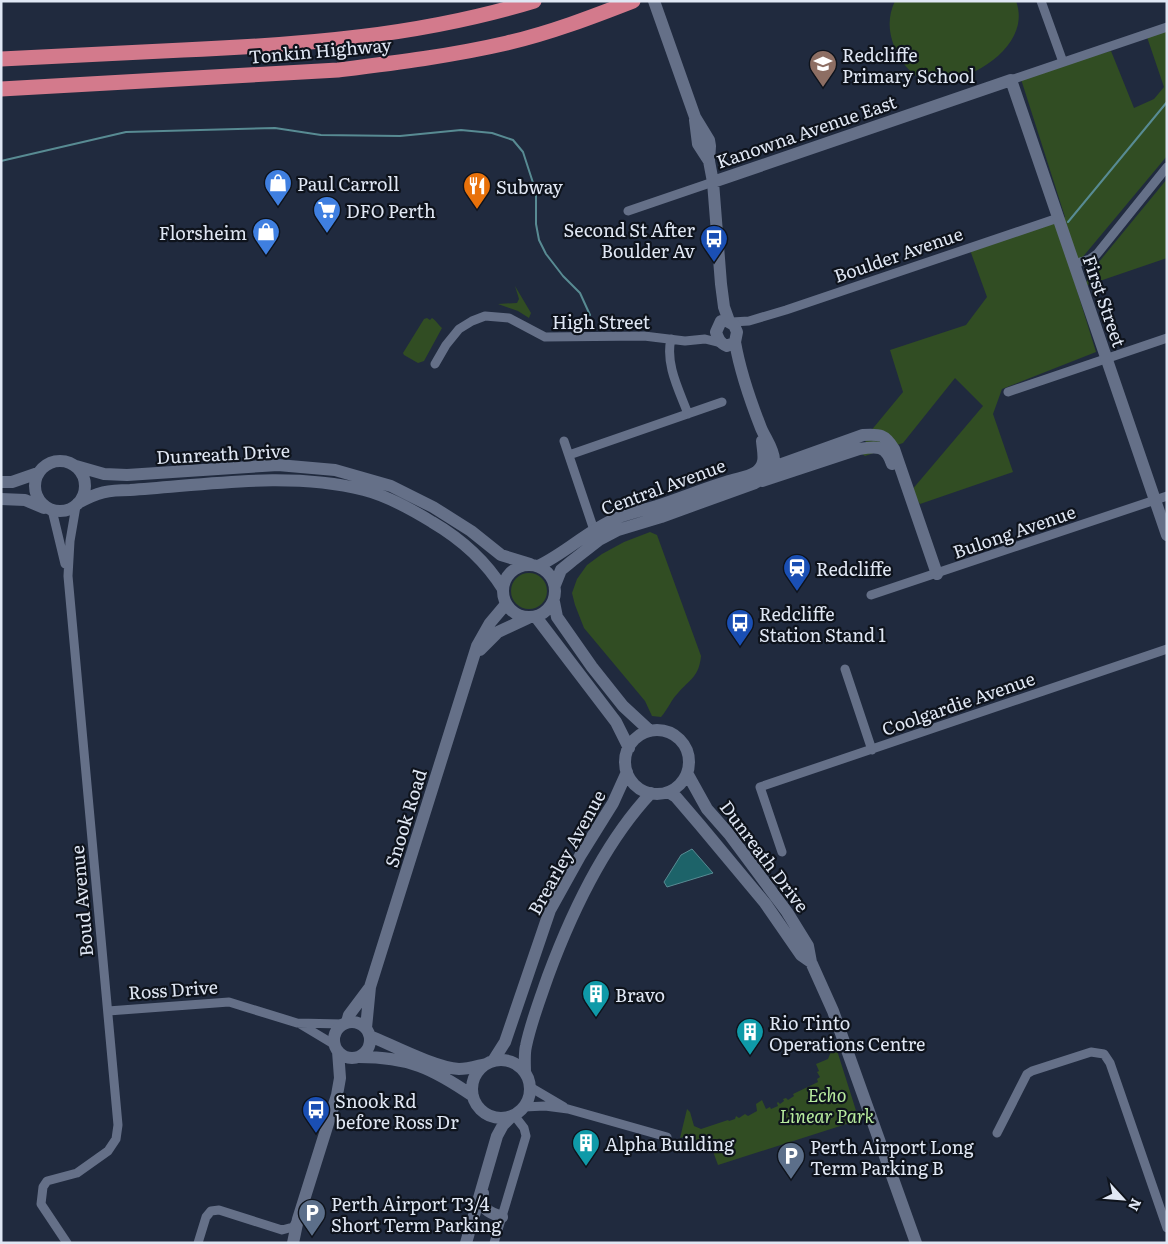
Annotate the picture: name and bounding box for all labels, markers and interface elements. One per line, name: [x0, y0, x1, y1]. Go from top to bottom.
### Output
street label: Tonkin Highway: [247, 30, 393, 70]
place label: Redcliffe Primary School: [842, 41, 975, 89]
school or university icon: Redcliffe Primary School: [808, 49, 838, 88]
street label: Kanowna Avenue East: [712, 87, 900, 174]
shop icon: Paul Carroll: [263, 168, 293, 207]
place label: Paul Carroll: [297, 170, 399, 197]
restaurant icon: Subway: [462, 171, 492, 210]
place label: Subway: [496, 173, 563, 200]
supermarket icon: DFO Perth: [312, 195, 342, 234]
place label: DFO Perth: [346, 197, 436, 224]
place label: Second St After Boulder Av: [564, 216, 695, 264]
shop icon: Florsheim: [251, 217, 281, 256]
place label: Florsheim: [159, 219, 247, 246]
street label: Boulder Avenue: [830, 219, 966, 289]
bus stop icon: Second St After Boulder Av: [699, 224, 729, 263]
street label: First Street: [1077, 251, 1134, 351]
street label: High Street: [552, 308, 651, 335]
street label: Dunreath Drive: [155, 436, 291, 470]
street label: Central Avenue: [597, 451, 729, 521]
street label: Bulong Avenue: [949, 497, 1079, 565]
station icon: Redcliffe: [782, 553, 812, 592]
place label: Redcliffe: [816, 555, 892, 582]
place label: Redcliffe Station Stand 1: [759, 600, 886, 648]
bus stop icon: Redcliffe Station Stand 1: [725, 608, 755, 647]
street label: Coolgardie Avenue: [878, 664, 1038, 742]
street label: Snook Road: [377, 765, 433, 871]
street label: Brearley Avenue: [520, 785, 612, 919]
street label: Dunreath Drive: [714, 794, 816, 918]
street label: Boud Avenue: [63, 844, 99, 958]
street label: Ross Drive: [127, 972, 219, 1006]
building icon: Bravo: [581, 979, 611, 1018]
place label: Bravo: [615, 981, 665, 1008]
place label: Rio Tinto Operations Centre: [769, 1009, 925, 1057]
building icon: Rio Tinto Operations Centre: [735, 1017, 765, 1056]
park label: Echo Linear Park: [779, 1081, 875, 1129]
place label: Snook Rd before Ross Dr: [335, 1087, 459, 1135]
bus stop icon: Snook Rd before Ross Dr: [301, 1095, 331, 1134]
building icon: Alpha Building: [571, 1128, 601, 1167]
place label: Alpha Building: [605, 1130, 735, 1157]
place label: Perth Airport Long Term Parking B: [810, 1133, 975, 1181]
parking icon: Perth Airport Long Term Parking B: [776, 1141, 806, 1180]
north arrow: [1098, 1174, 1148, 1224]
place label: Perth Airport T3/4 Short Term Parking: [331, 1190, 502, 1238]
text: N: [1124, 1195, 1147, 1215]
parking icon: Perth Airport T3/4 Short Term Parking: [297, 1198, 327, 1237]

